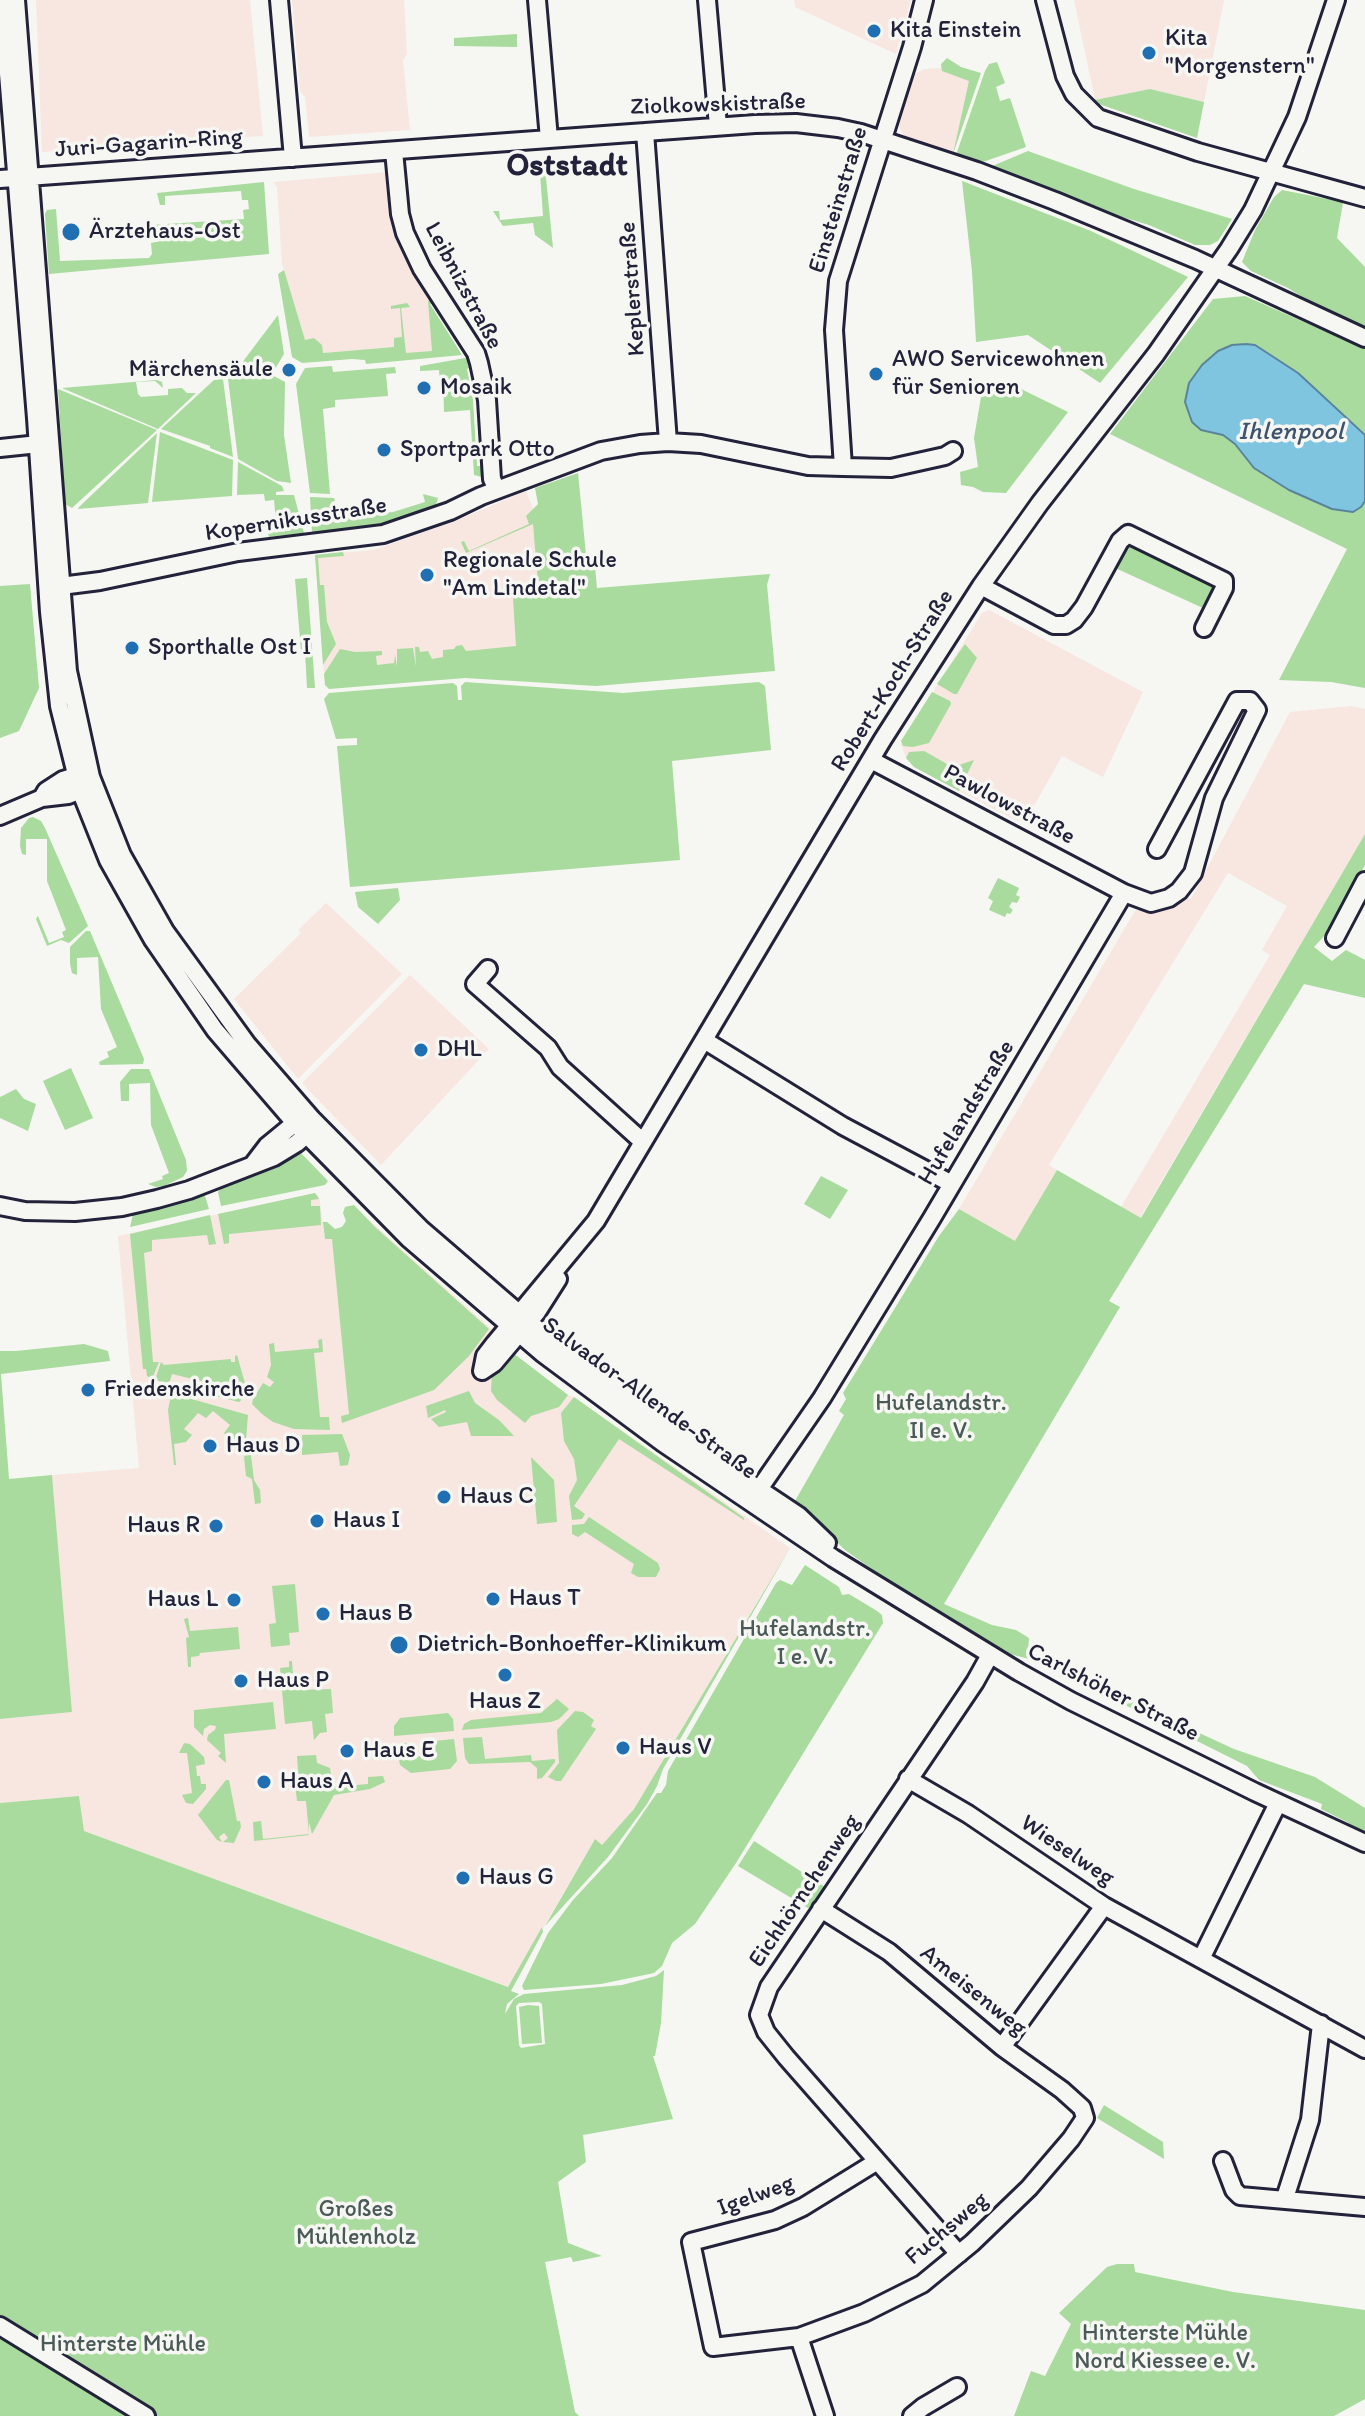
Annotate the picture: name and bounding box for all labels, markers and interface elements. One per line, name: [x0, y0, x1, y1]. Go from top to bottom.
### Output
place label: Kita Einstein: [890, 17, 1021, 45]
marker: Kita Einstein: [865, 22, 883, 40]
place label: Kita "Morgenstern": [1165, 25, 1315, 81]
marker: Kita "Morgenstern": [1140, 44, 1158, 62]
street label: Ziolkowskistraße: [630, 88, 806, 122]
street label: Juri-Gagarin-Ring: [54, 123, 244, 165]
street label: Einsteinstraße: [803, 123, 875, 277]
district label: Oststadt: [506, 148, 628, 186]
street label: Leibnizstraße: [417, 217, 509, 355]
place label: Ärztehaus-Ost: [89, 218, 241, 246]
marker: Ärztehaus-Ost: [60, 221, 82, 243]
street label: Keplerstraße: [614, 221, 652, 357]
place label: AWO Servicewohnen für Senioren: [892, 346, 1104, 402]
place label: Märchensäule: [129, 356, 273, 384]
marker: Märchensäule: [280, 361, 298, 379]
marker: AWO Servicewohnen für Senioren: [867, 365, 885, 383]
place label: Mosaik: [440, 374, 512, 402]
marker: Mosaik: [415, 379, 433, 397]
water label: Ihlenpool: [1238, 416, 1344, 448]
place label: Sportpark Otto: [400, 436, 555, 464]
marker: Sportpark Otto: [375, 441, 393, 459]
street label: Kopernikusstraße: [203, 491, 389, 549]
place label: Regionale Schule "Am Lindetal": [443, 547, 617, 603]
marker: Regionale Schule "Am Lindetal": [418, 566, 436, 584]
street label: Robert-Koch-Straße: [825, 585, 961, 777]
place label: Sporthalle Ost I: [148, 634, 311, 662]
marker: Sporthalle Ost I: [123, 639, 141, 657]
street label: Pawlowstraße: [938, 758, 1080, 852]
street label: Hufelandstraße: [912, 1035, 1022, 1191]
place label: DHL: [437, 1036, 482, 1064]
marker: DHL: [412, 1041, 430, 1059]
street label: Salvador-Allende-Straße: [536, 1311, 762, 1487]
place label: Friedenskirche: [104, 1376, 255, 1404]
marker: Friedenskirche: [79, 1381, 97, 1399]
park label: Hufelandstr. II e. V.: [875, 1390, 1007, 1446]
place label: Haus D: [226, 1432, 300, 1460]
marker: Haus D: [201, 1437, 219, 1455]
place label: Haus C: [460, 1483, 534, 1511]
marker: Haus C: [435, 1488, 453, 1506]
place label: Haus I: [333, 1507, 400, 1535]
place label: Haus R: [127, 1512, 200, 1540]
marker: Haus I: [308, 1512, 326, 1530]
marker: Haus R: [207, 1517, 225, 1535]
place label: Haus T: [509, 1585, 581, 1613]
place label: Haus L: [148, 1586, 218, 1614]
marker: Haus T: [484, 1590, 502, 1608]
marker: Haus L: [225, 1591, 243, 1609]
place label: Haus B: [339, 1600, 413, 1628]
marker: Haus B: [314, 1605, 332, 1623]
park label: Hufelandstr. I e. V.: [739, 1616, 871, 1672]
place label: Dietrich-Bonhoeffer-Klinikum: [417, 1631, 727, 1659]
marker: Dietrich-Bonhoeffer-Klinikum: [388, 1634, 410, 1656]
street label: Carlshöher Straße: [1022, 1637, 1204, 1749]
marker: Haus Z: [496, 1666, 514, 1684]
place label: Haus P: [257, 1667, 329, 1695]
marker: Haus P: [232, 1672, 250, 1690]
place label: Haus Z: [469, 1688, 541, 1716]
place label: Haus V: [639, 1734, 711, 1762]
place label: Haus E: [363, 1737, 435, 1765]
marker: Haus V: [614, 1739, 632, 1757]
marker: Haus E: [338, 1742, 356, 1760]
place label: Haus A: [280, 1768, 354, 1796]
marker: Haus A: [255, 1773, 273, 1791]
street label: Eichhörnchenweg: [743, 1809, 867, 1973]
street label: Wieselweg: [1015, 1809, 1119, 1893]
place label: Haus G: [479, 1864, 554, 1892]
marker: Haus G: [454, 1869, 472, 1887]
street label: Ameisenweg: [914, 1939, 1032, 2043]
street label: Igelweg: [714, 2169, 798, 2223]
street label: Fuchsweg: [900, 2186, 994, 2272]
park label: Großes Mühlenholz: [296, 2196, 416, 2252]
park label: Hinterste Mühle Nord Kiessee e. V.: [1074, 2320, 1256, 2376]
park label: Hinterste Mühle: [40, 2331, 206, 2359]

